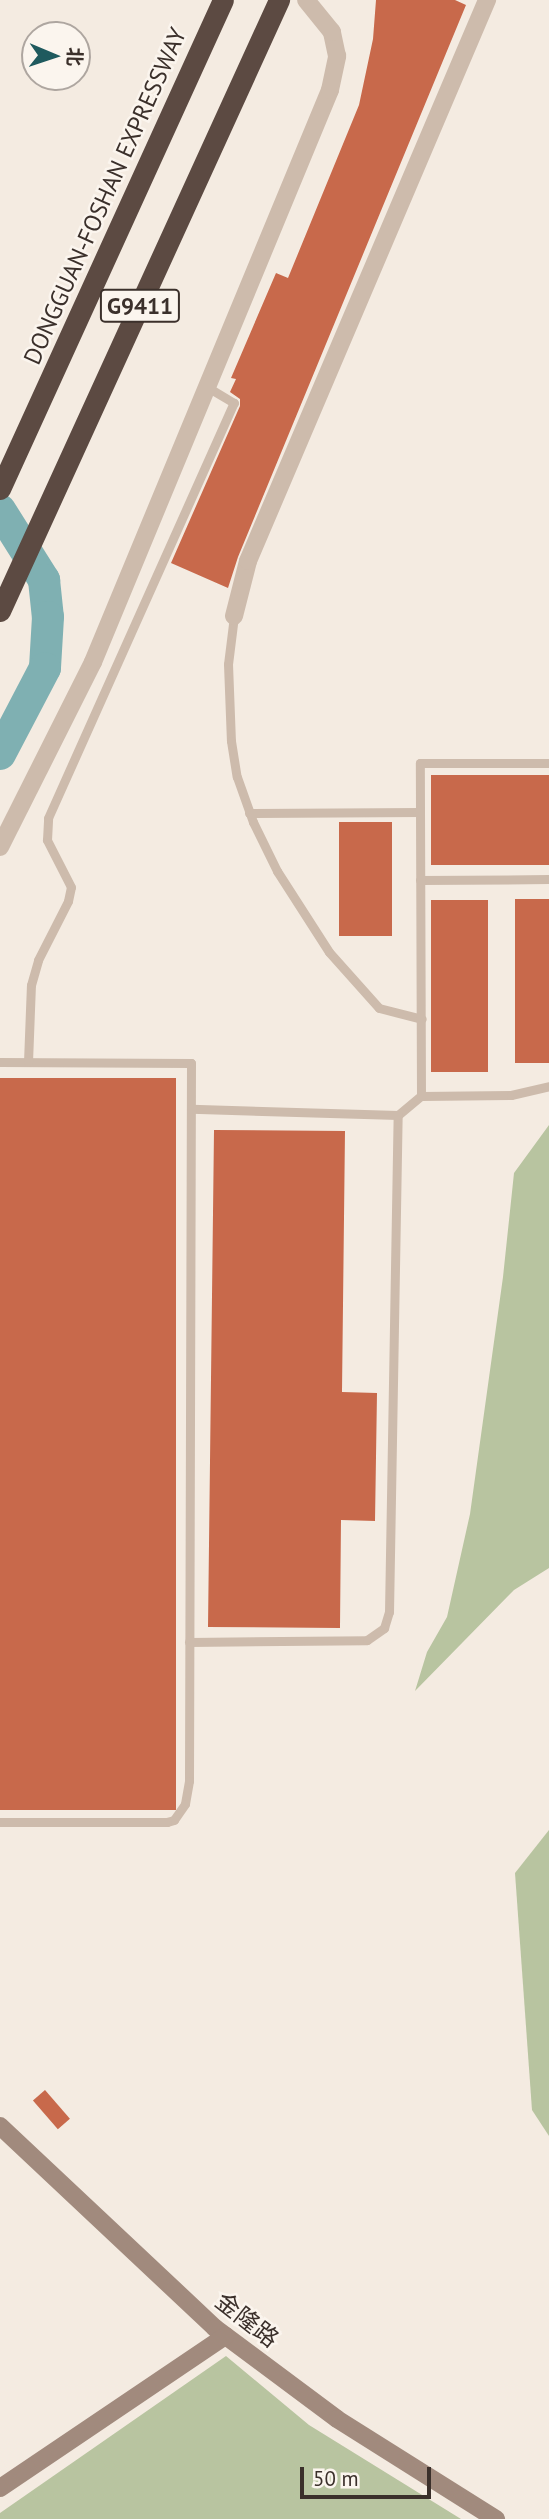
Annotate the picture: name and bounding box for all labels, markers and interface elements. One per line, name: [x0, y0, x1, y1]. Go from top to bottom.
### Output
north arrow: [21, 21, 91, 91]
street label: DONGGUAN-FOSHAN EXPRESSWAY: [18, 23, 192, 369]
text: 北: [63, 47, 87, 67]
road number: G9411: [100, 286, 180, 326]
street label: 金隆路: [210, 2286, 284, 2354]
scale bar: [304, 2452, 435, 2496]
text: 50 m: [313, 2465, 359, 2492]

